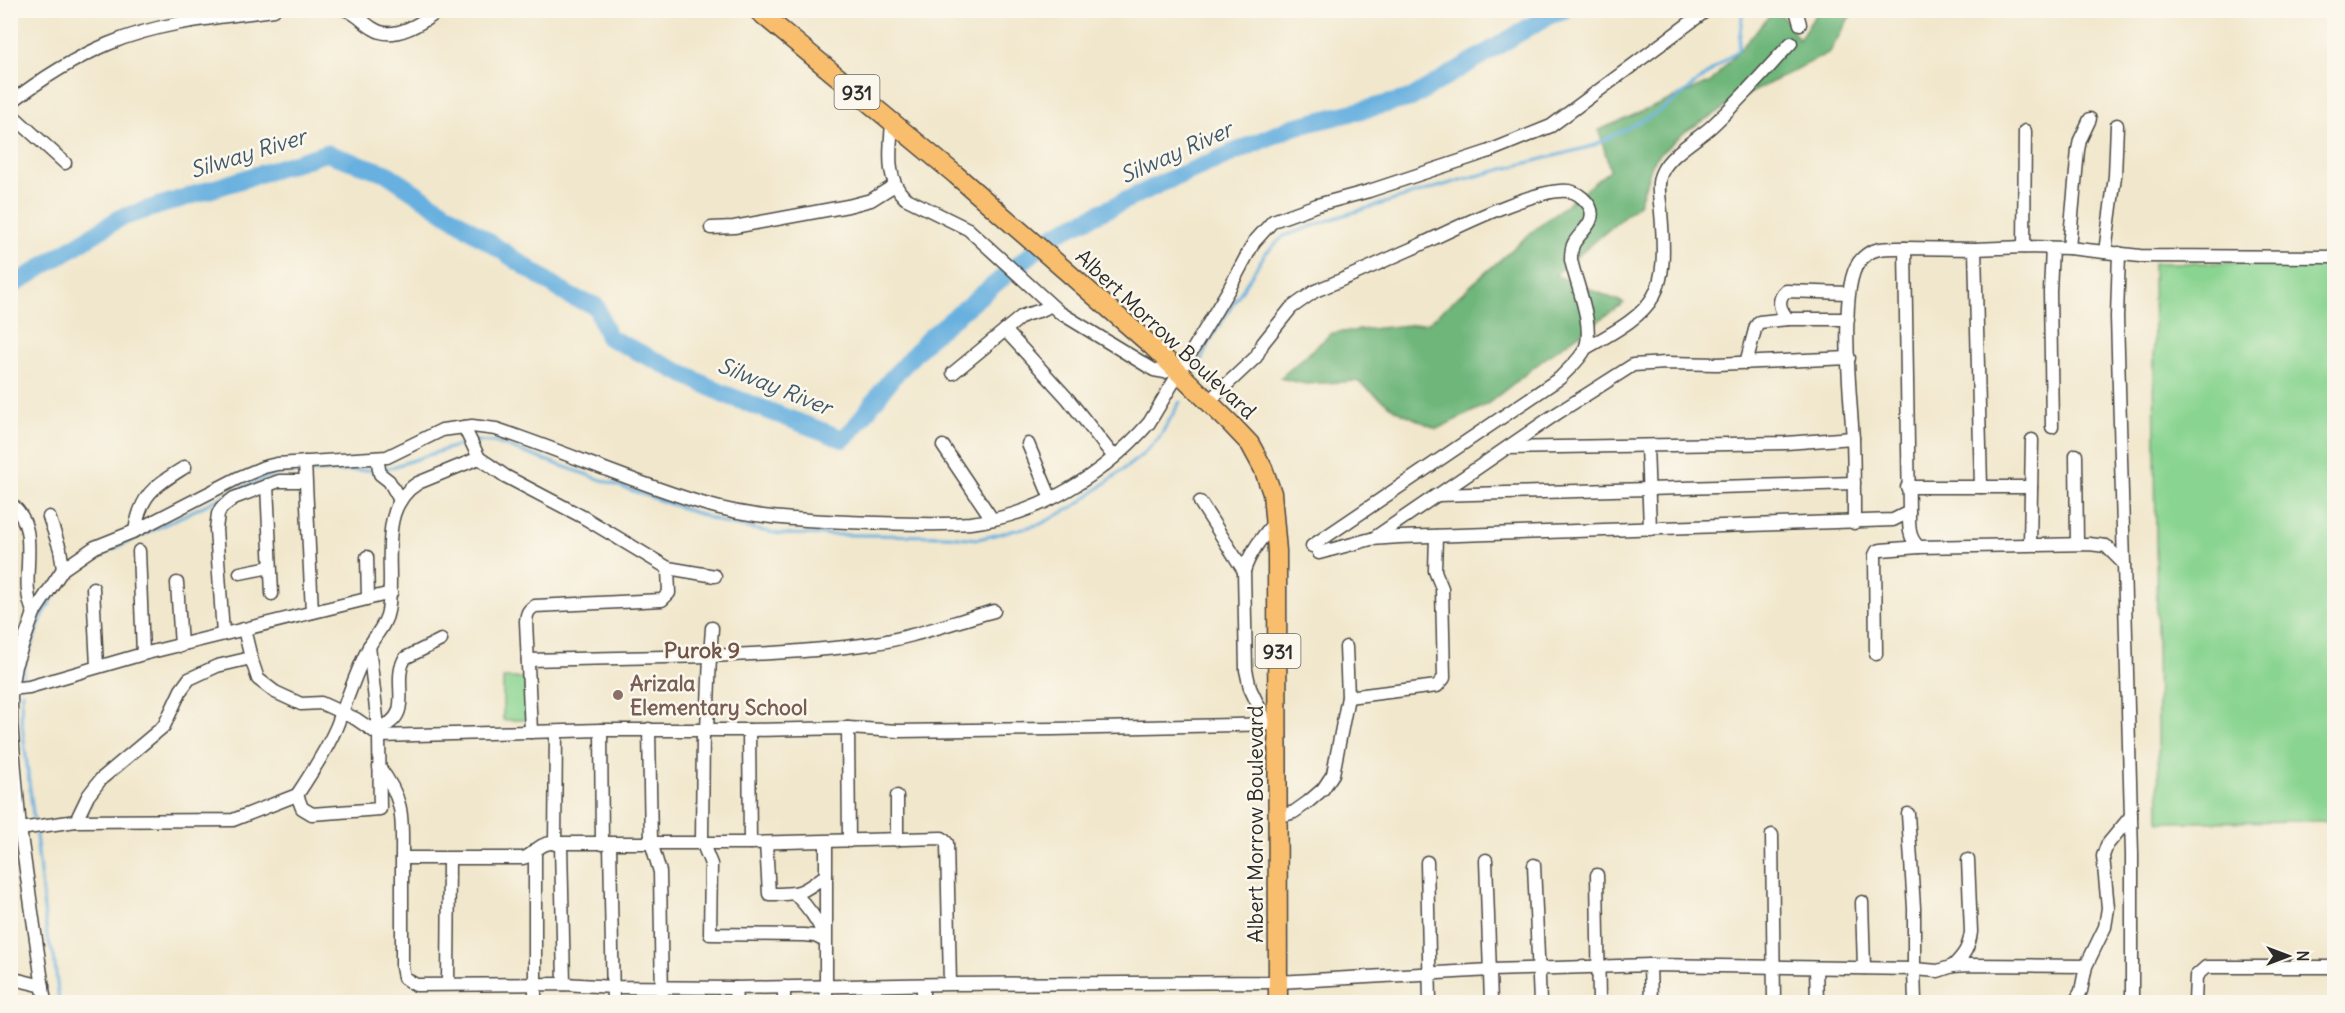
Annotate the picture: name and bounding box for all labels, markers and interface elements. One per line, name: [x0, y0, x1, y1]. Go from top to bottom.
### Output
road number: 931: [834, 75, 880, 109]
water label: Silway River: [1115, 114, 1239, 189]
water label: Silway River: [187, 121, 312, 184]
street label: Albert Morrow Boulevard: [1070, 243, 1262, 425]
water label: Silway River: [714, 351, 839, 423]
road number: 931: [1256, 634, 1300, 668]
district label: Purok 9: [664, 636, 740, 664]
place label: Arizala Elementary School: [630, 670, 807, 721]
marker: Arizala Elementary School: [611, 688, 625, 702]
street label: Albert Morrow Boulevard: [1242, 705, 1269, 943]
north arrow: [2258, 926, 2318, 986]
text: N: [2293, 950, 2313, 962]

